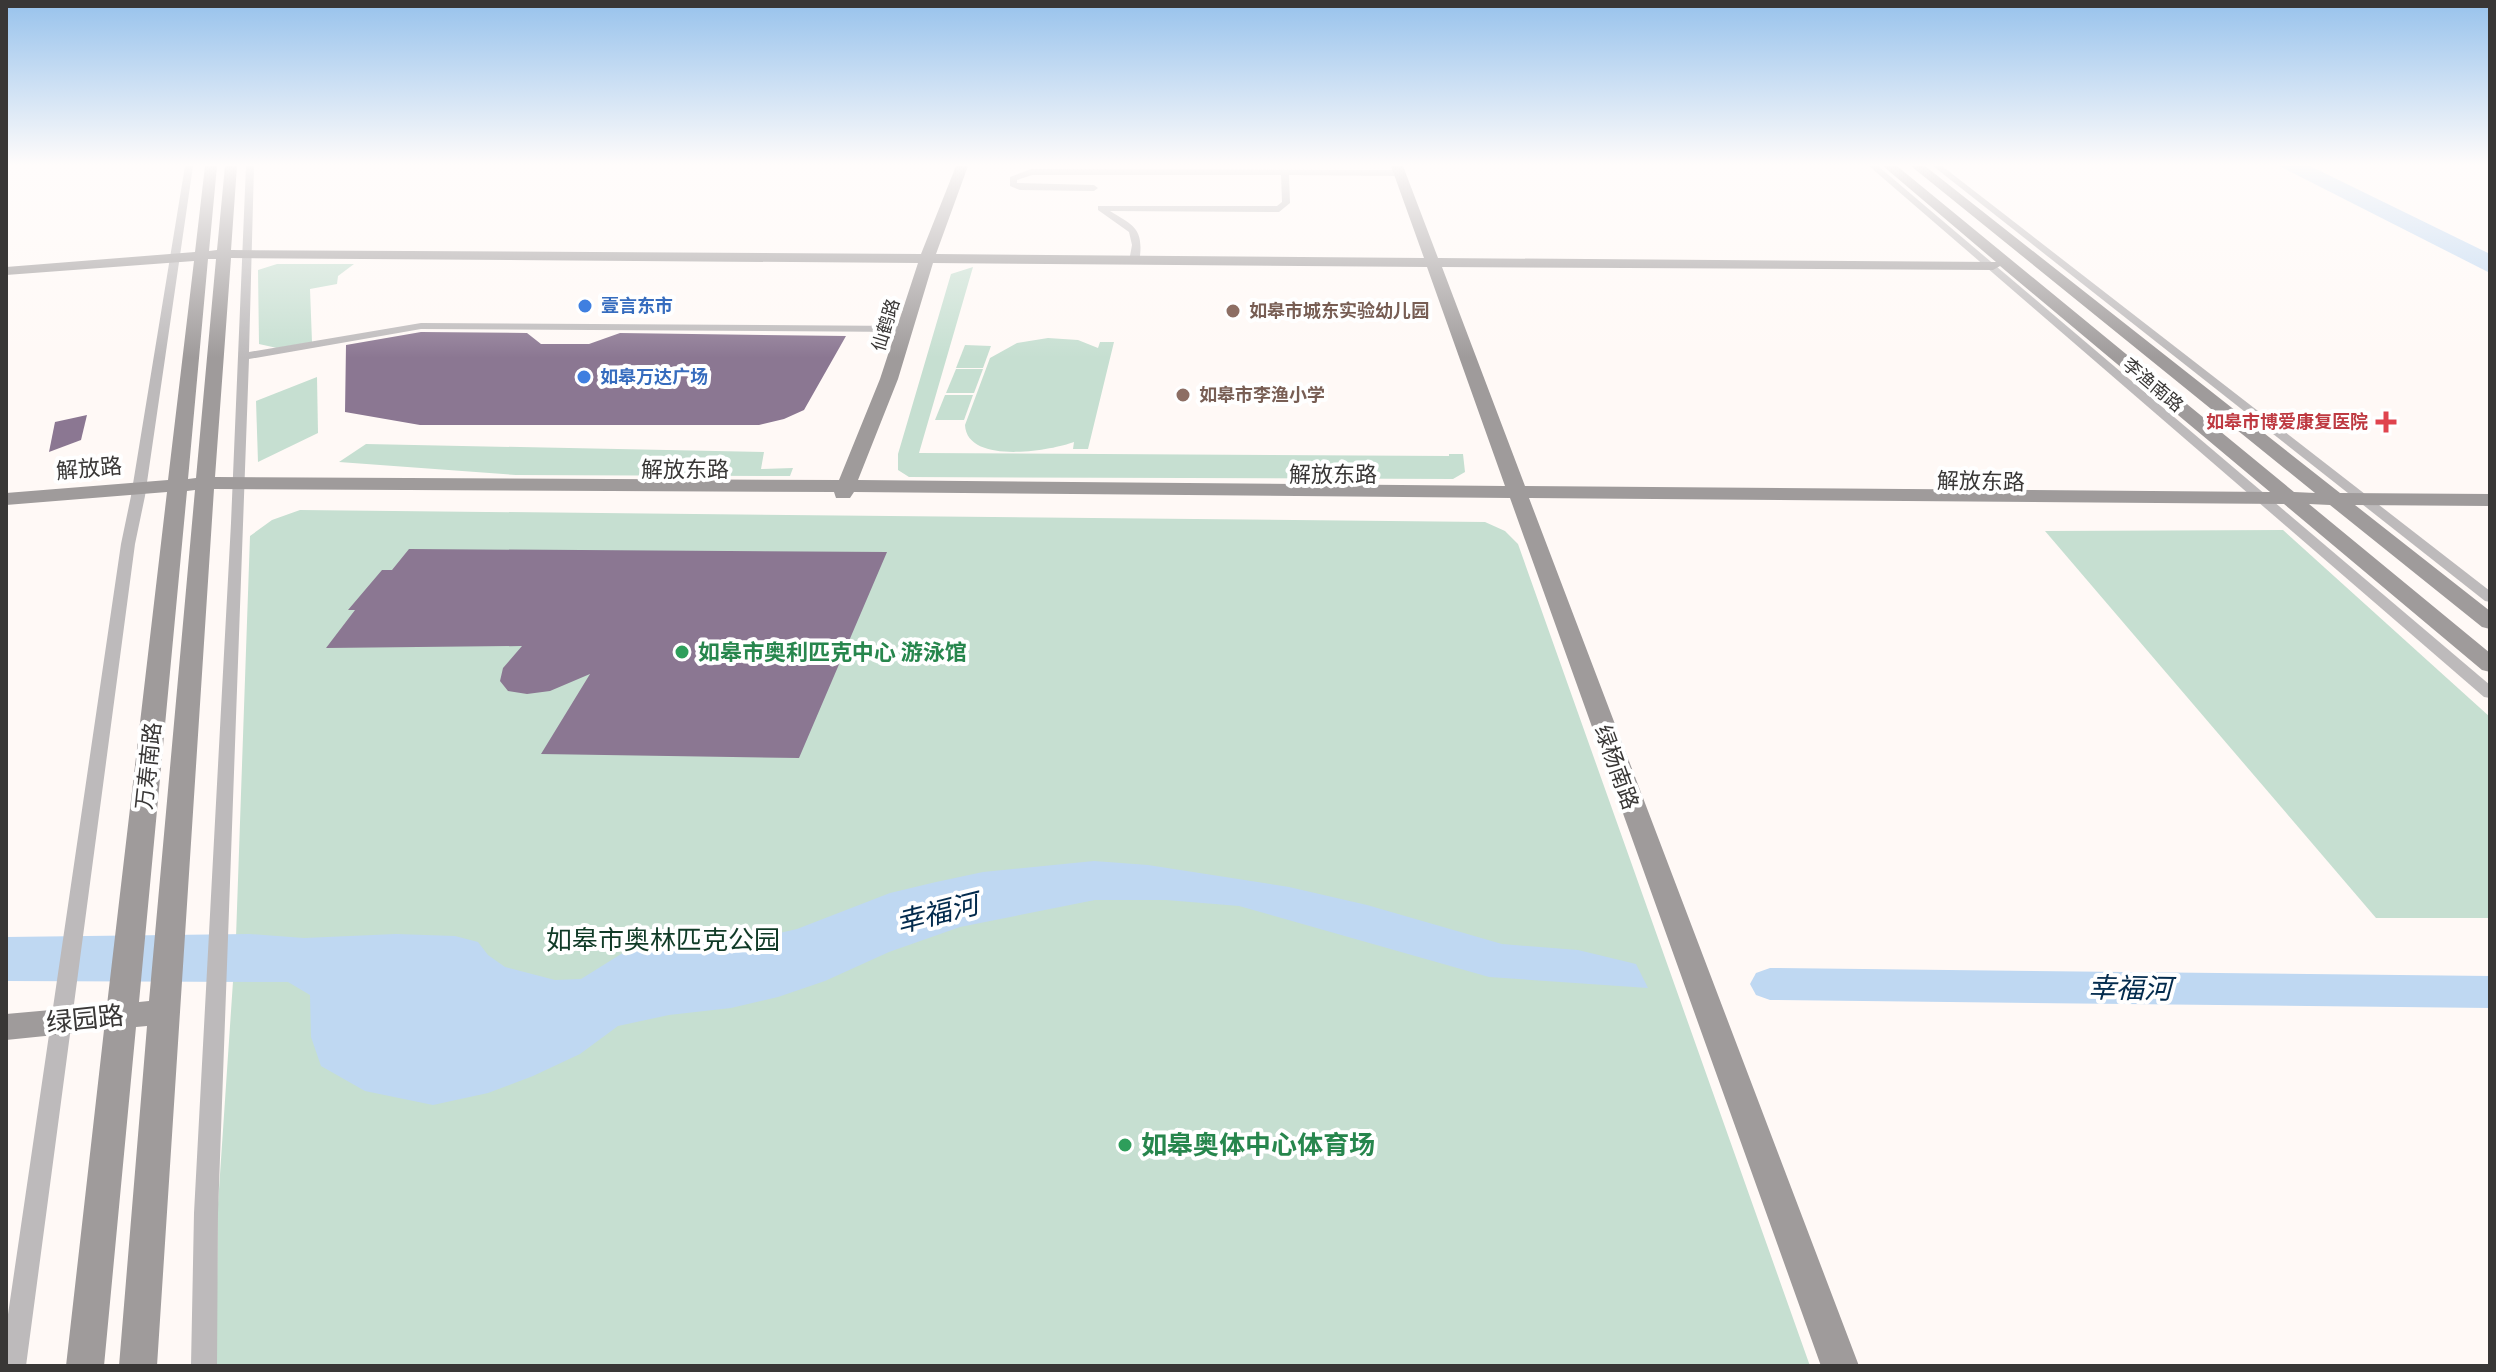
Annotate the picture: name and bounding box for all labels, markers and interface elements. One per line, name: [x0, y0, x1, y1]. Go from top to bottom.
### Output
place label: 壹言东市: [601, 294, 673, 316]
street label: 仙鹤路: [867, 296, 903, 354]
marker: 壹言东市: [576, 297, 594, 315]
place label: 如皋市城东实验幼儿园: [1249, 299, 1429, 321]
marker: 如皋市城东实验幼儿园: [1224, 302, 1242, 320]
street label: 李渔南路: [2119, 353, 2188, 416]
place label: 如皋万达广场: [600, 365, 708, 387]
marker: 如皋万达广场: [575, 368, 593, 386]
place label: 如皋市李渔小学: [1199, 383, 1325, 405]
marker: 如皋市李渔小学: [1174, 386, 1192, 404]
place label: 如皋市博爱康复医院: [2206, 410, 2368, 432]
marker: 如皋市博爱康复医院: [2375, 411, 2397, 433]
street label: 解放路: [55, 451, 123, 483]
street label: 解放东路: [641, 455, 729, 481]
street label: 解放东路: [1289, 460, 1377, 486]
street label: 解放东路: [1937, 466, 2025, 494]
place label: 如皋市奥利匹克中心 游泳馆: [698, 638, 967, 664]
marker: 如皋市奥利匹克中心 游泳馆: [673, 643, 691, 661]
street label: 万寿南路: [129, 721, 165, 811]
street label: 绿杨南路: [1591, 721, 1645, 812]
water label: 幸福河: [892, 884, 986, 939]
park label: 如皋市奥林匹克公园: [546, 923, 780, 954]
water label: 幸福河: [2088, 969, 2177, 1005]
street label: 绿园路: [44, 998, 125, 1037]
place label: 如皋奥体中心体育场: [1141, 1128, 1375, 1159]
marker: 如皋奥体中心体育场: [1116, 1136, 1134, 1154]

